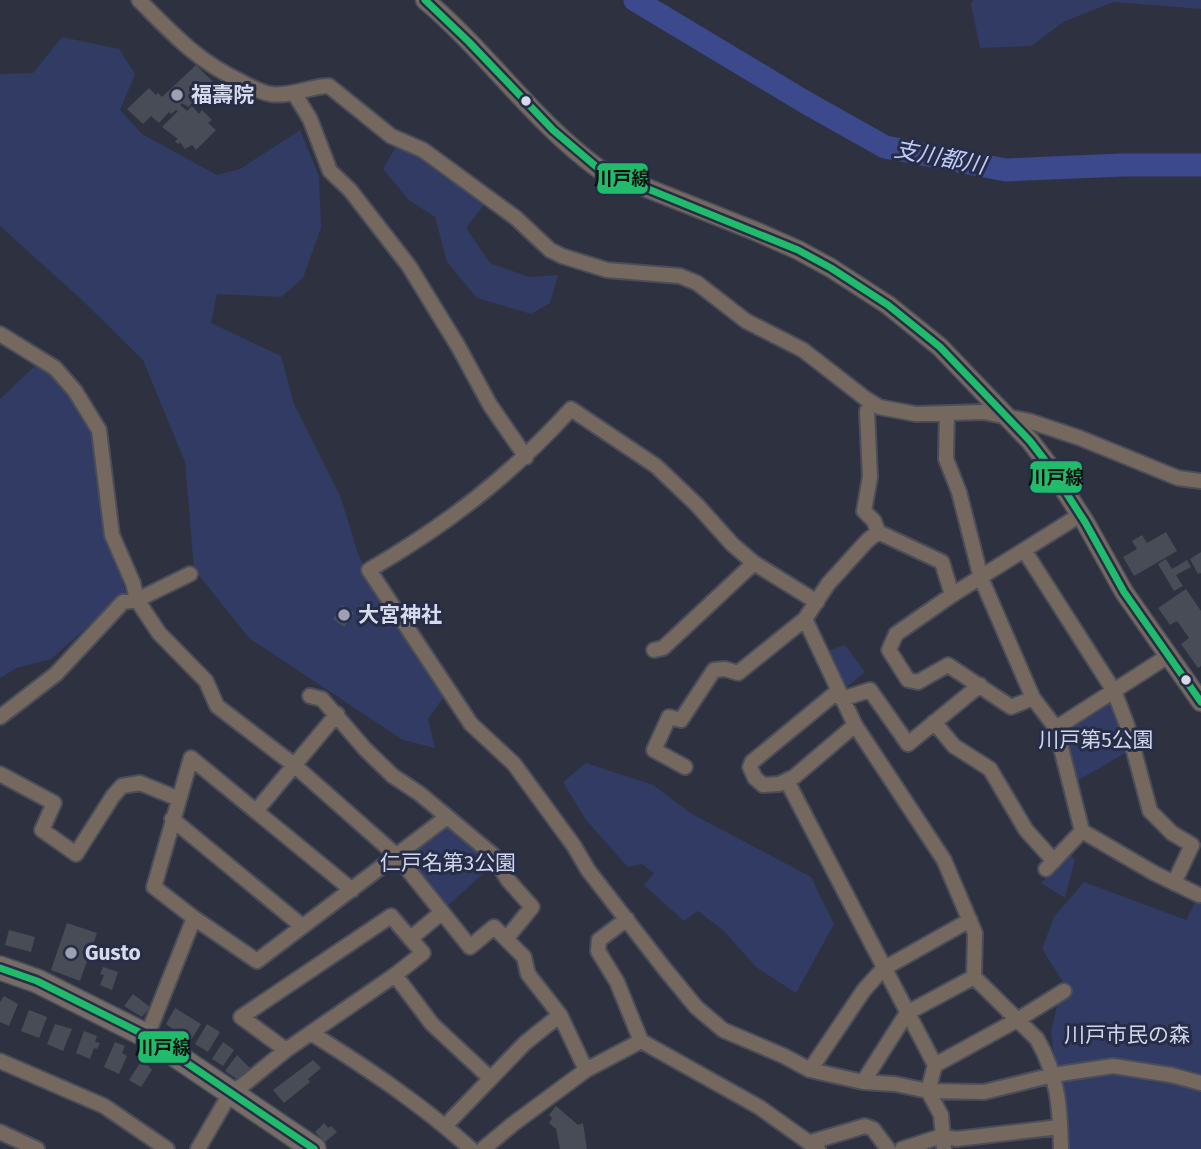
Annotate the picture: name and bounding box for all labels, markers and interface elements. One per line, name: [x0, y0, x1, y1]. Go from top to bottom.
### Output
place label: 福壽院: [191, 82, 254, 108]
marker: 福壽院: [169, 87, 185, 103]
unlabelled marker: [519, 94, 533, 108]
water label: 支川都川: [892, 134, 991, 180]
line badge: 川戸線: [596, 162, 649, 195]
text: 川戸線: [593, 167, 651, 190]
line badge: 川戸線: [1029, 460, 1083, 494]
text: 川戸線: [1027, 466, 1085, 489]
place label: 大宮神社: [358, 602, 442, 628]
marker: 大宮神社: [336, 607, 352, 623]
unlabelled marker: [1179, 673, 1193, 687]
park label: 川戸第5公園: [1038, 727, 1154, 753]
park label: 仁戸名第3公園: [380, 850, 516, 876]
place label: Gusto: [85, 940, 141, 966]
marker: Gusto: [63, 945, 79, 961]
park label: 川戸市民の森: [1064, 1022, 1190, 1048]
line badge: 川戸線: [137, 1030, 190, 1064]
text: 川戸線: [134, 1036, 192, 1059]

